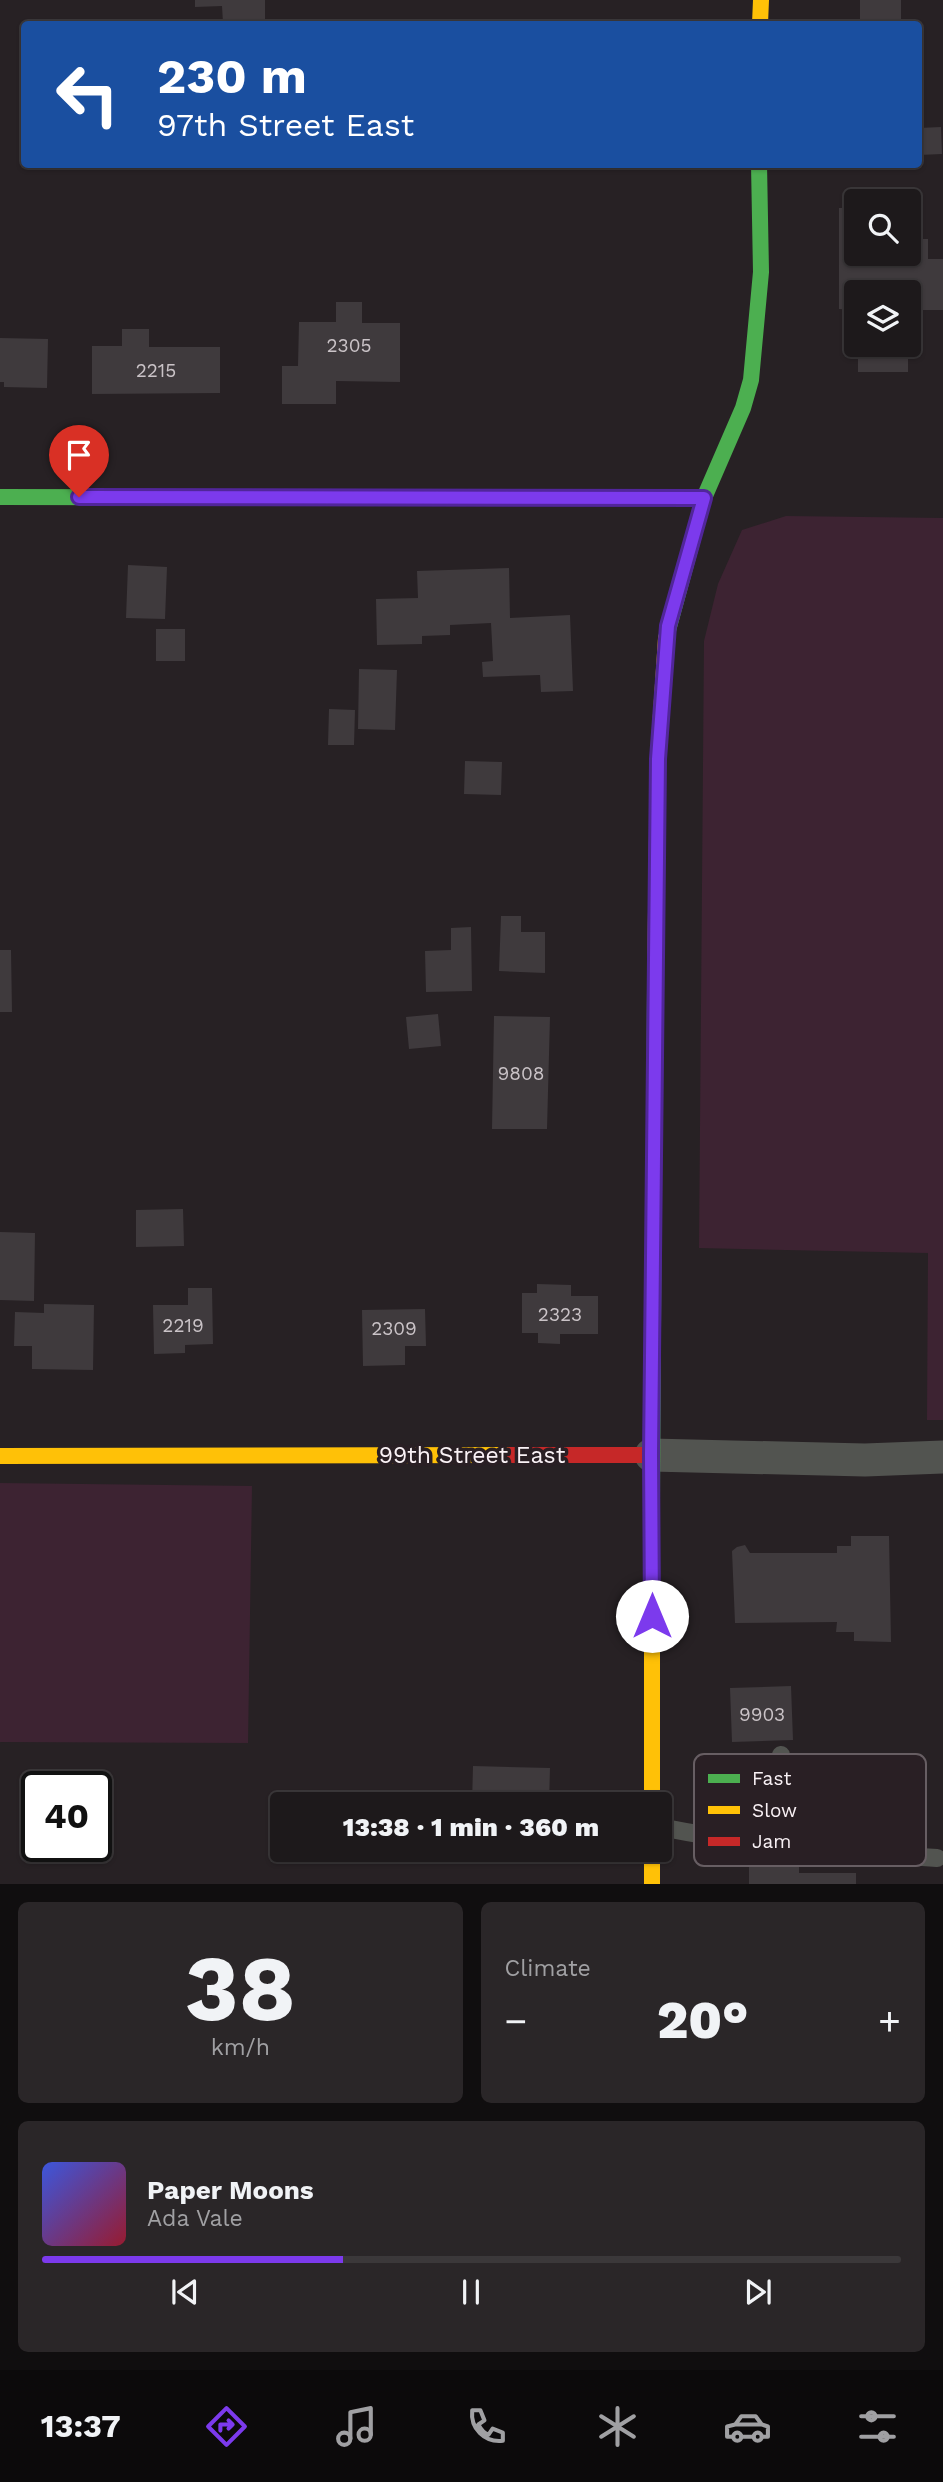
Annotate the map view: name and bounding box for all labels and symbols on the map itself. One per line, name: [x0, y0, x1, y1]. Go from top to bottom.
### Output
house number: 2305: [326, 334, 372, 357]
house number: 2215: [136, 359, 176, 382]
pin: [49, 425, 109, 497]
house number: 9808: [498, 1062, 544, 1085]
house number: 2323: [538, 1303, 582, 1326]
house number: 2219: [162, 1314, 204, 1337]
house number: 2309: [371, 1317, 417, 1340]
street label: 99th Street East: [379, 1442, 566, 1469]
position arrow: [615, 1579, 689, 1653]
house number: 9903: [739, 1703, 785, 1726]
legend: [694, 1754, 926, 1866]
text: Fast: [752, 1767, 791, 1790]
speed limit sign: 40: [21, 1771, 112, 1862]
text: Slow: [752, 1799, 797, 1822]
text: Jam: [752, 1830, 791, 1853]

